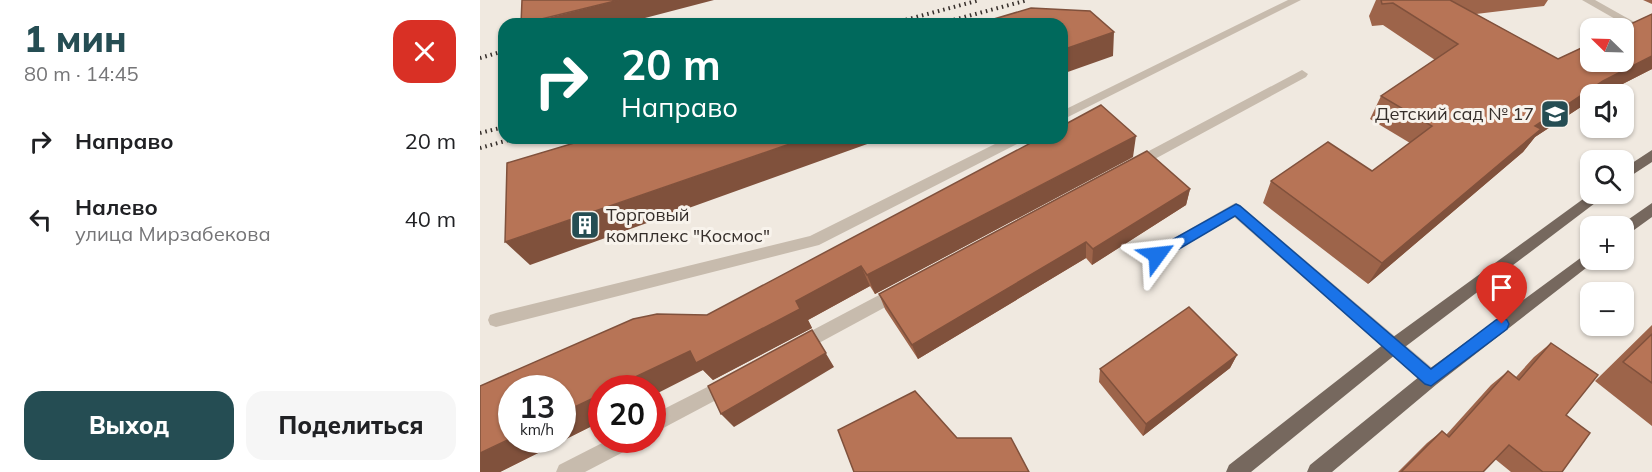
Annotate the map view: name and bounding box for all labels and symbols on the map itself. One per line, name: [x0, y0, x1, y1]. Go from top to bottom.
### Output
north arrow: [1580, 18, 1634, 72]
school or university icon: Детский сад № 17: [1539, 98, 1571, 130]
place label: Детский сад № 17: [1375, 102, 1534, 125]
place label: Торговый комплекс "Космос": [606, 203, 770, 247]
building icon: Торговый комплекс "Космос": [569, 209, 601, 241]
position arrow: [1125, 223, 1189, 287]
pin: [1476, 262, 1527, 324]
speed limit sign: 20: [588, 375, 666, 453]

